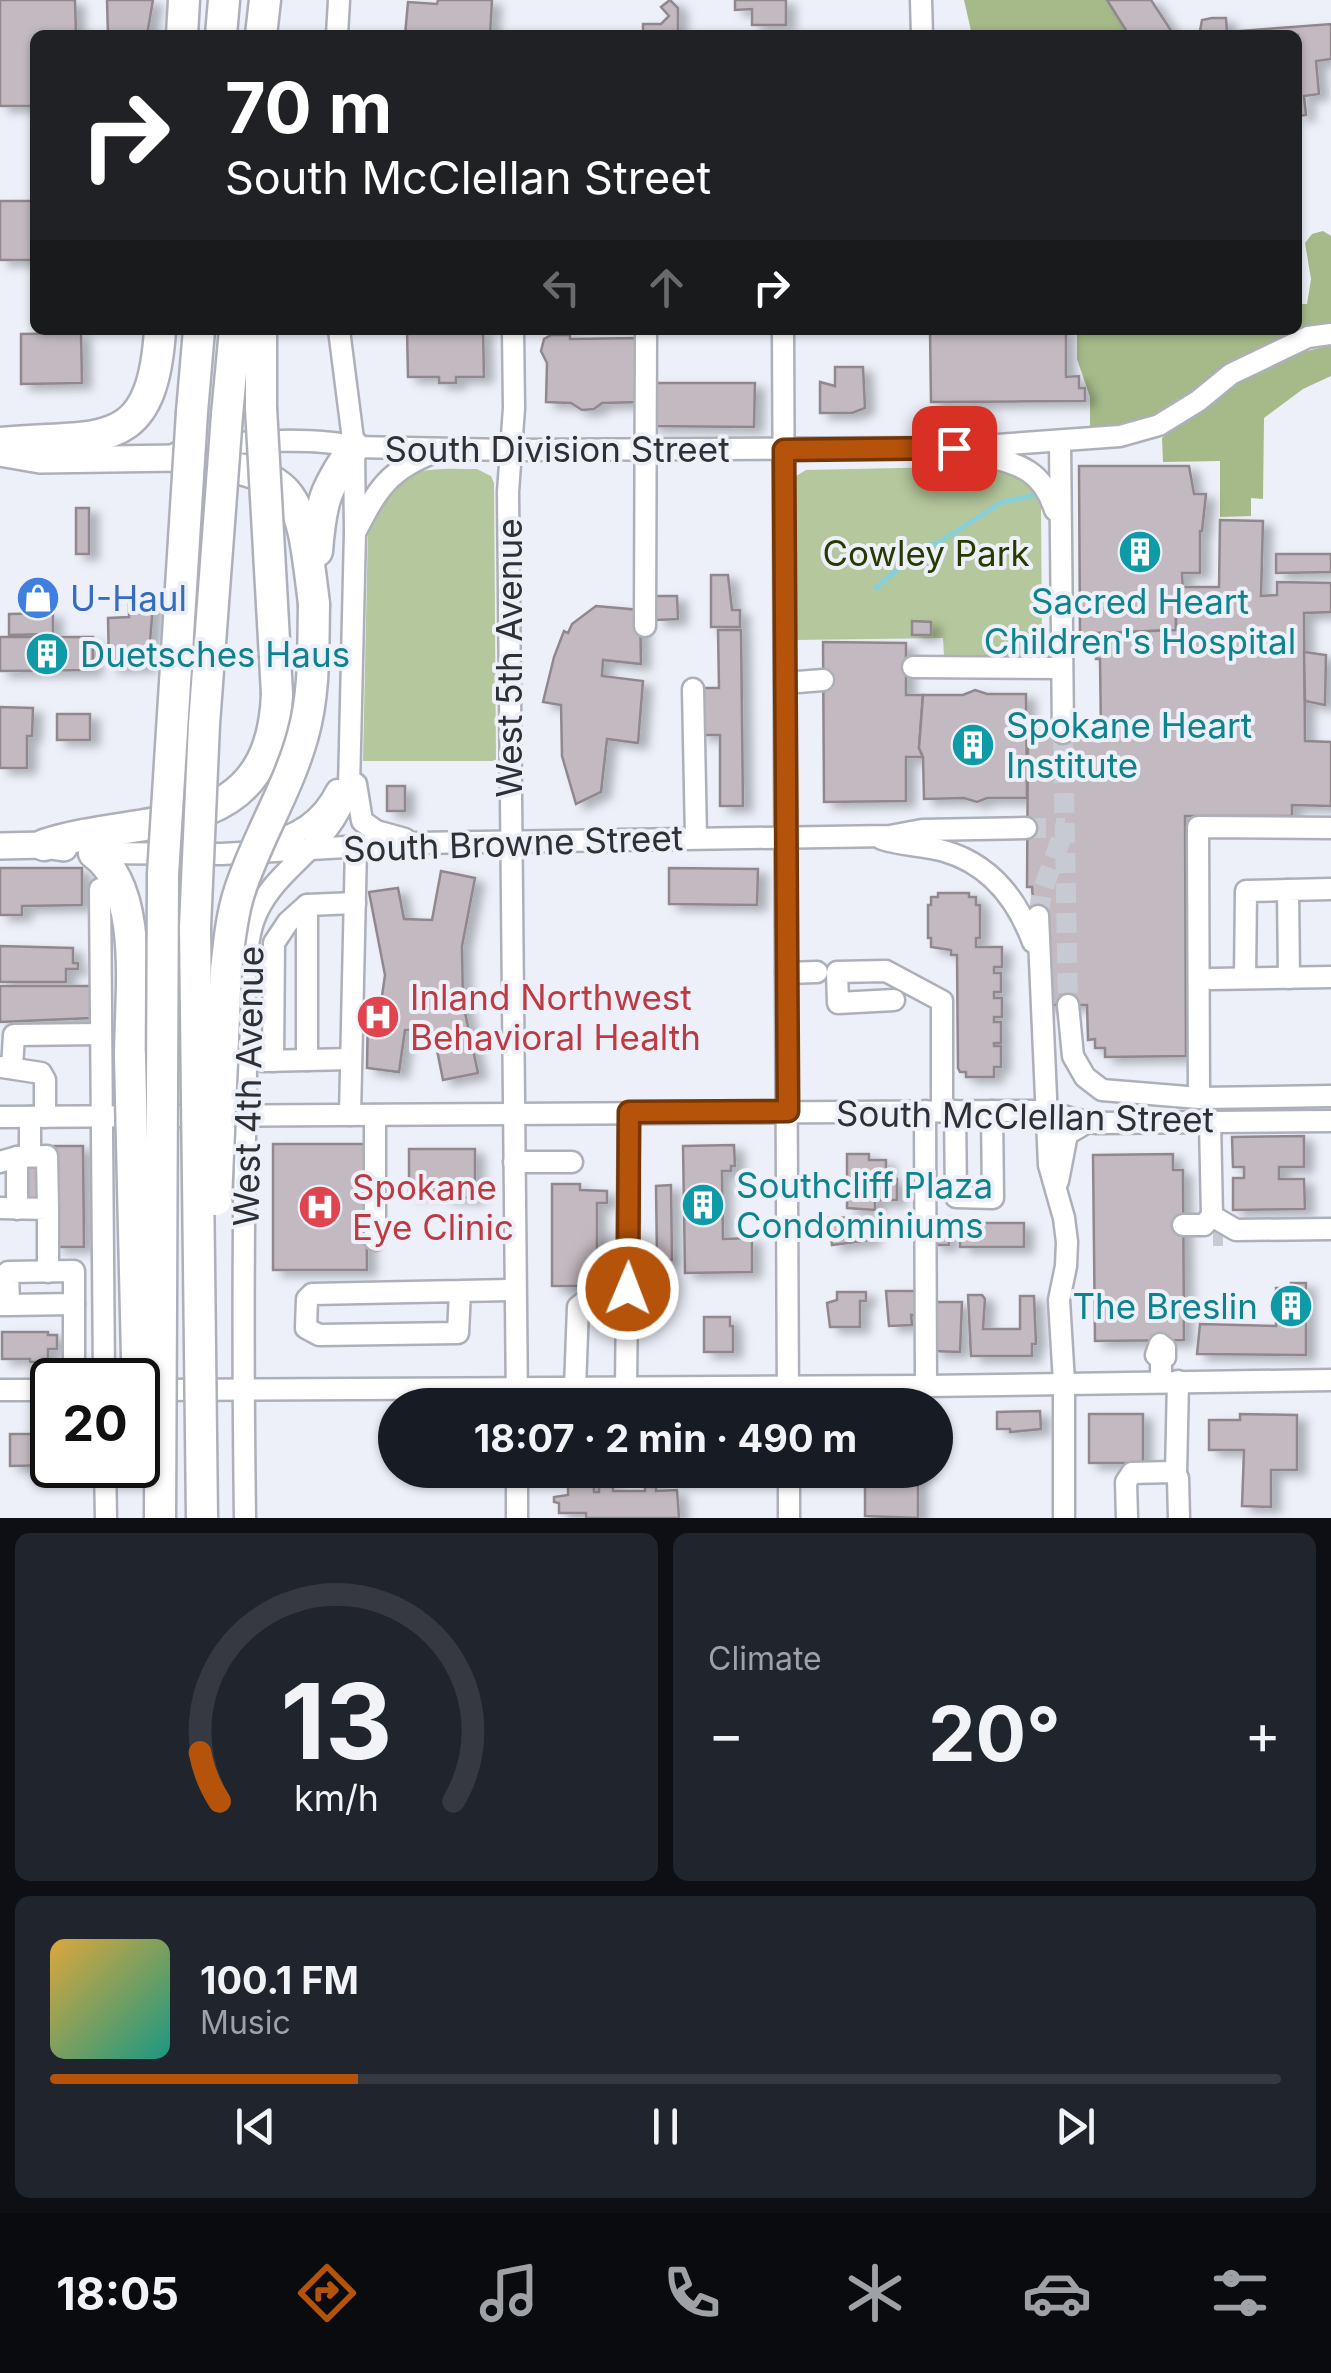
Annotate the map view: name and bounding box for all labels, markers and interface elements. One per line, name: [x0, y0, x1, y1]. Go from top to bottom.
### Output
text: 70 m: [225, 65, 392, 150]
icon: right: [60, 70, 190, 200]
text: South McClellan Street: [225, 150, 711, 205]
icon: left: [534, 260, 589, 315]
icon: ahead: [639, 260, 694, 315]
icon: right: [744, 260, 799, 315]
pin: [912, 406, 997, 491]
icon: arrive: [927, 421, 982, 476]
street label: South Division Street: [384, 428, 730, 470]
street label: West 5th Avenue: [488, 518, 530, 798]
building icon: Sacred Heart Children's Hospital: [1117, 529, 1163, 575]
park label: Cowley Park: [822, 532, 1030, 574]
shop icon: U-Haul: [15, 575, 61, 621]
place label: U-Haul: [70, 577, 187, 619]
place label: Sacred Heart Children's Hospital: [984, 580, 1296, 662]
building icon: Duetsches Haus: [24, 631, 70, 677]
place label: Duetsches Haus: [80, 633, 350, 675]
place label: Spokane Heart Institute: [1006, 704, 1252, 786]
building icon: Spokane Heart Institute: [950, 722, 996, 768]
street label: South Browne Street: [342, 816, 684, 870]
street label: West 4th Avenue: [225, 945, 271, 1227]
place label: Inland Northwest Behavioral Health: [410, 976, 701, 1058]
hospital icon: Inland Northwest Behavioral Health: [355, 994, 401, 1040]
street label: South McClellan Street: [836, 1092, 1214, 1140]
place label: Southcliff Plaza Condominiums: [736, 1164, 993, 1246]
place label: Spokane Eye Clinic: [352, 1166, 514, 1248]
building icon: Southcliff Plaza Condominiums: [680, 1182, 726, 1228]
hospital icon: Spokane Eye Clinic: [297, 1184, 343, 1230]
position arrow: [576, 1237, 680, 1341]
building icon: The Breslin: [1268, 1283, 1314, 1329]
place label: The Breslin: [1072, 1285, 1258, 1327]
speed limit sign: 20: [30, 1358, 160, 1488]
text: 18:07 · 2 min · 490 m: [474, 1415, 857, 1461]
text: Climate: [708, 1639, 822, 1678]
text: 13: [281, 1658, 392, 1784]
text: 20°: [928, 1688, 1061, 1779]
text: −: [708, 1701, 744, 1767]
text: +: [1245, 1701, 1281, 1767]
text: km/h: [294, 1776, 379, 1820]
text: 100.1 FM: [200, 1957, 359, 2003]
text: Music: [200, 2003, 291, 2042]
icon: previous: [228, 2099, 283, 2154]
icon: pause: [638, 2099, 693, 2154]
icon: next: [1048, 2099, 1103, 2154]
icon: directions: [292, 2258, 362, 2328]
icon: music: [474, 2258, 544, 2328]
icon: phone: [657, 2258, 727, 2328]
icon: climate: [840, 2258, 910, 2328]
icon: car: [1022, 2258, 1092, 2328]
icon: filters: [1205, 2258, 1275, 2328]
text: 18:05: [56, 2266, 179, 2321]

